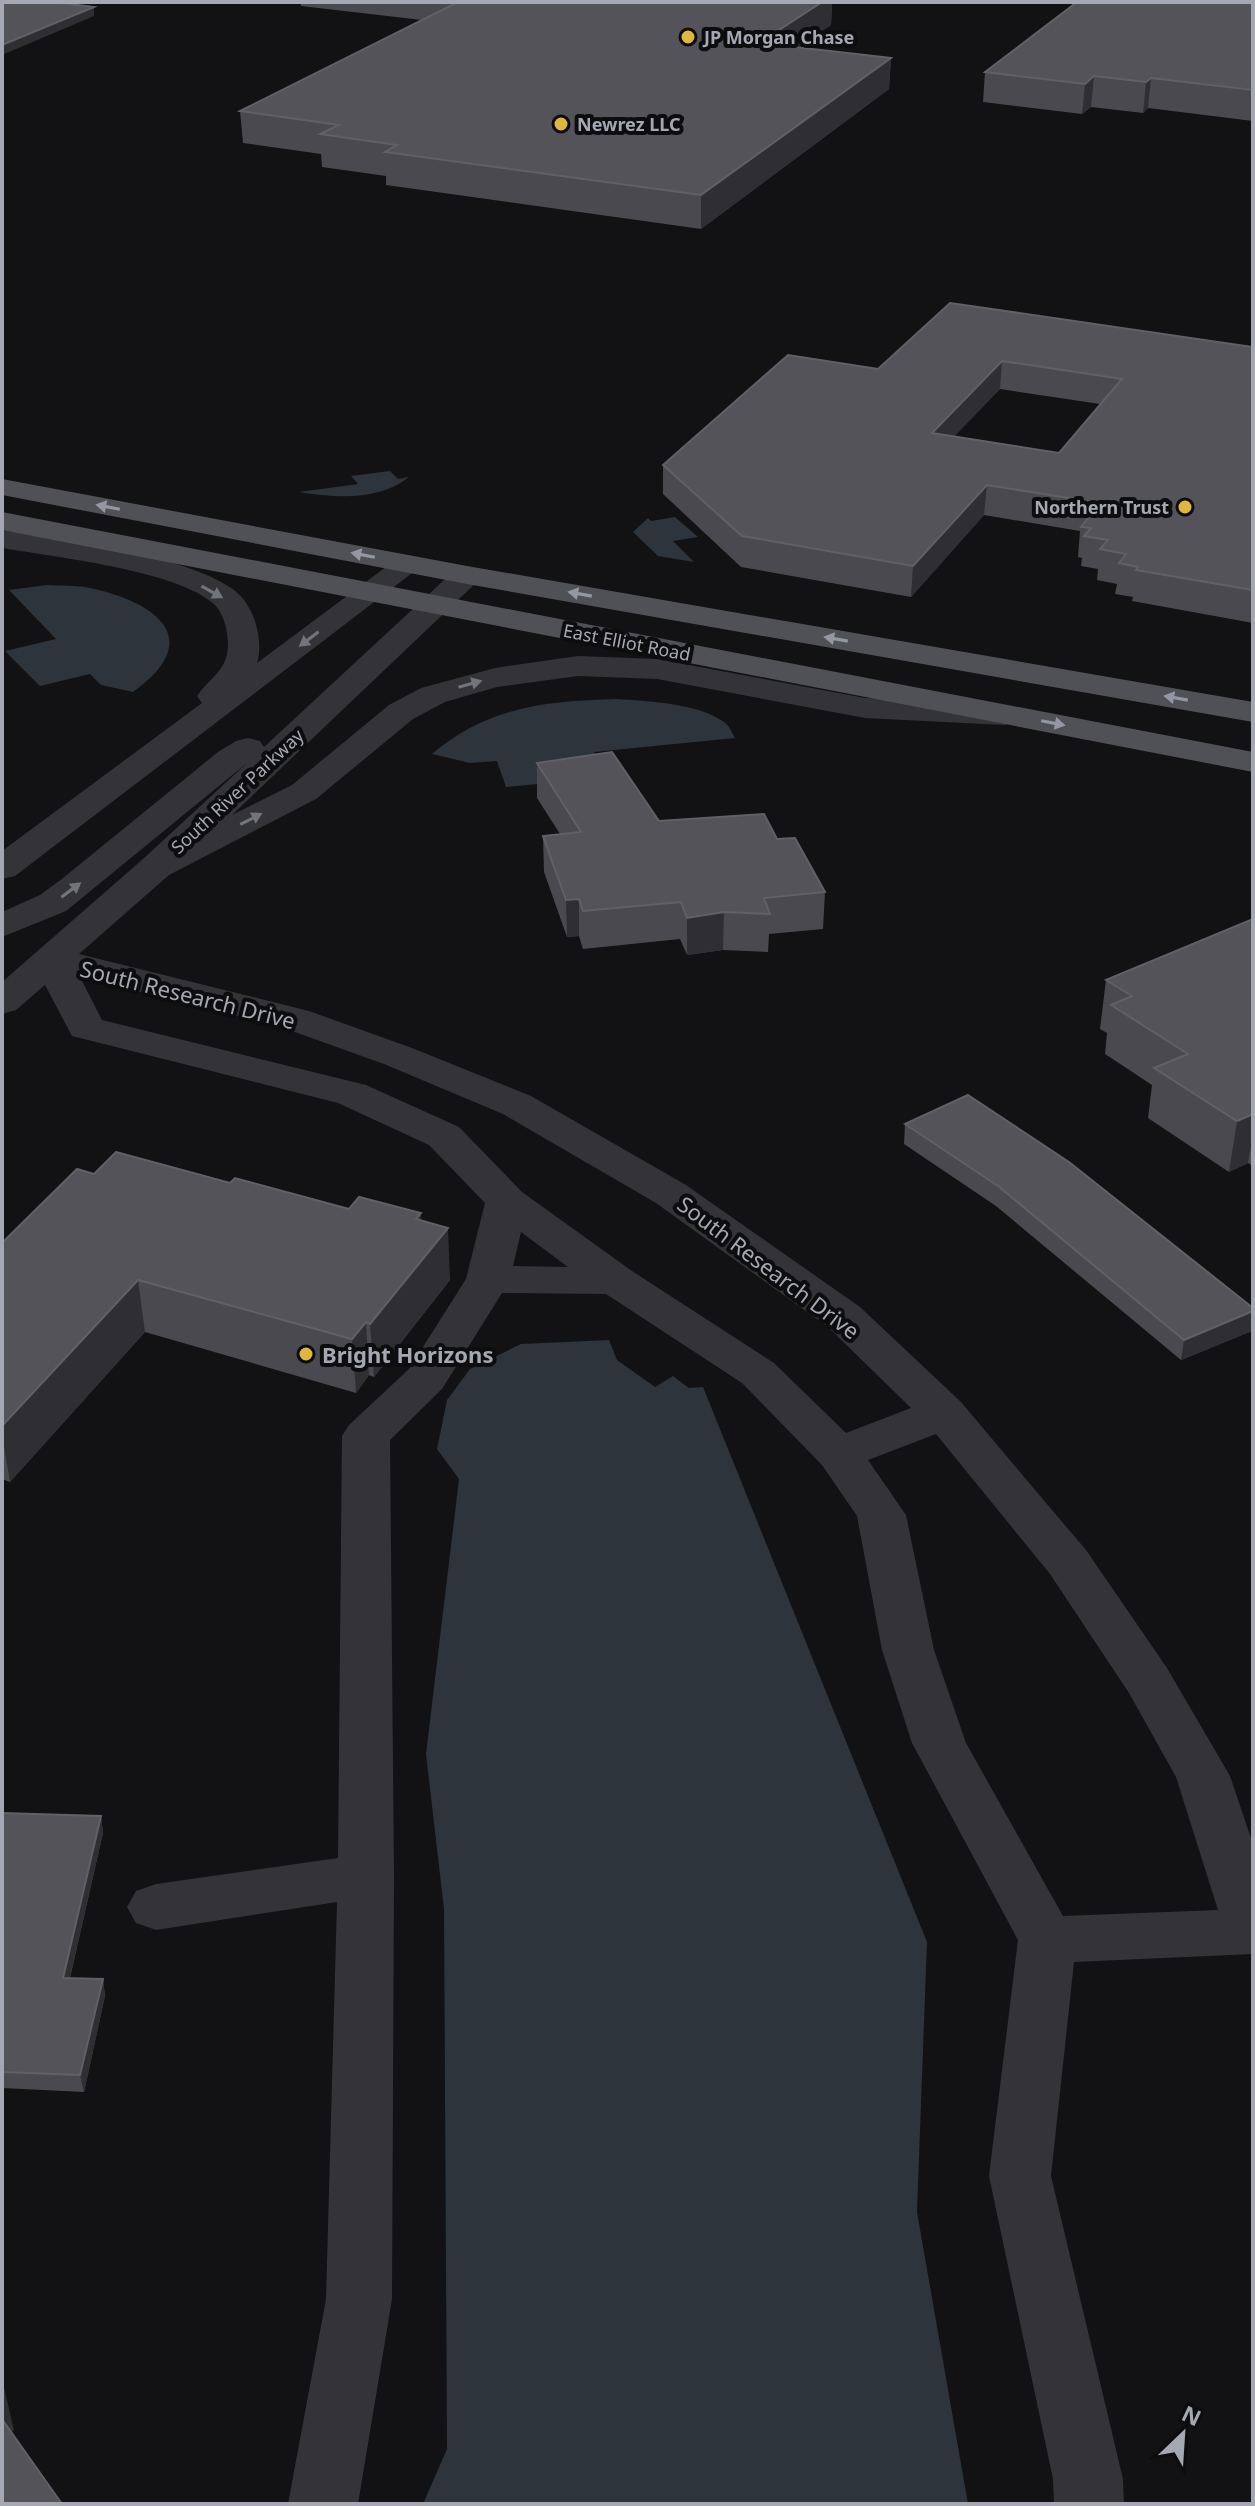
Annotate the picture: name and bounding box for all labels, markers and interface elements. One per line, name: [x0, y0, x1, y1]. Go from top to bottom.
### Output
place label: JP Morgan Chase: [702, 25, 854, 49]
marker: JP Morgan Chase: [679, 28, 697, 46]
place label: Newrez LLC: [577, 112, 681, 136]
marker: Newrez LLC: [552, 115, 570, 133]
place label: Northern Trust: [1034, 495, 1169, 519]
marker: Northern Trust: [1176, 498, 1194, 516]
one-way arrow: [95, 500, 120, 513]
one-way arrow: [350, 549, 375, 561]
one-way arrow: [201, 585, 224, 598]
one-way arrow: [567, 587, 592, 600]
street label: East Elliot Road: [561, 618, 693, 666]
one-way arrow: [298, 631, 320, 647]
one-way arrow: [823, 632, 848, 644]
one-way arrow: [459, 677, 483, 690]
one-way arrow: [1163, 692, 1188, 704]
one-way arrow: [1040, 718, 1065, 730]
street label: South River Parkway: [166, 723, 309, 859]
one-way arrow: [239, 812, 262, 825]
one-way arrow: [60, 883, 81, 899]
street label: South Research Drive: [77, 953, 299, 1035]
street label: South Research Drive: [672, 1189, 866, 1345]
place label: Bright Horizons: [322, 1339, 493, 1369]
marker: Bright Horizons: [297, 1345, 315, 1363]
north arrow: [1143, 2394, 1223, 2474]
text: N: [1177, 2398, 1206, 2432]

